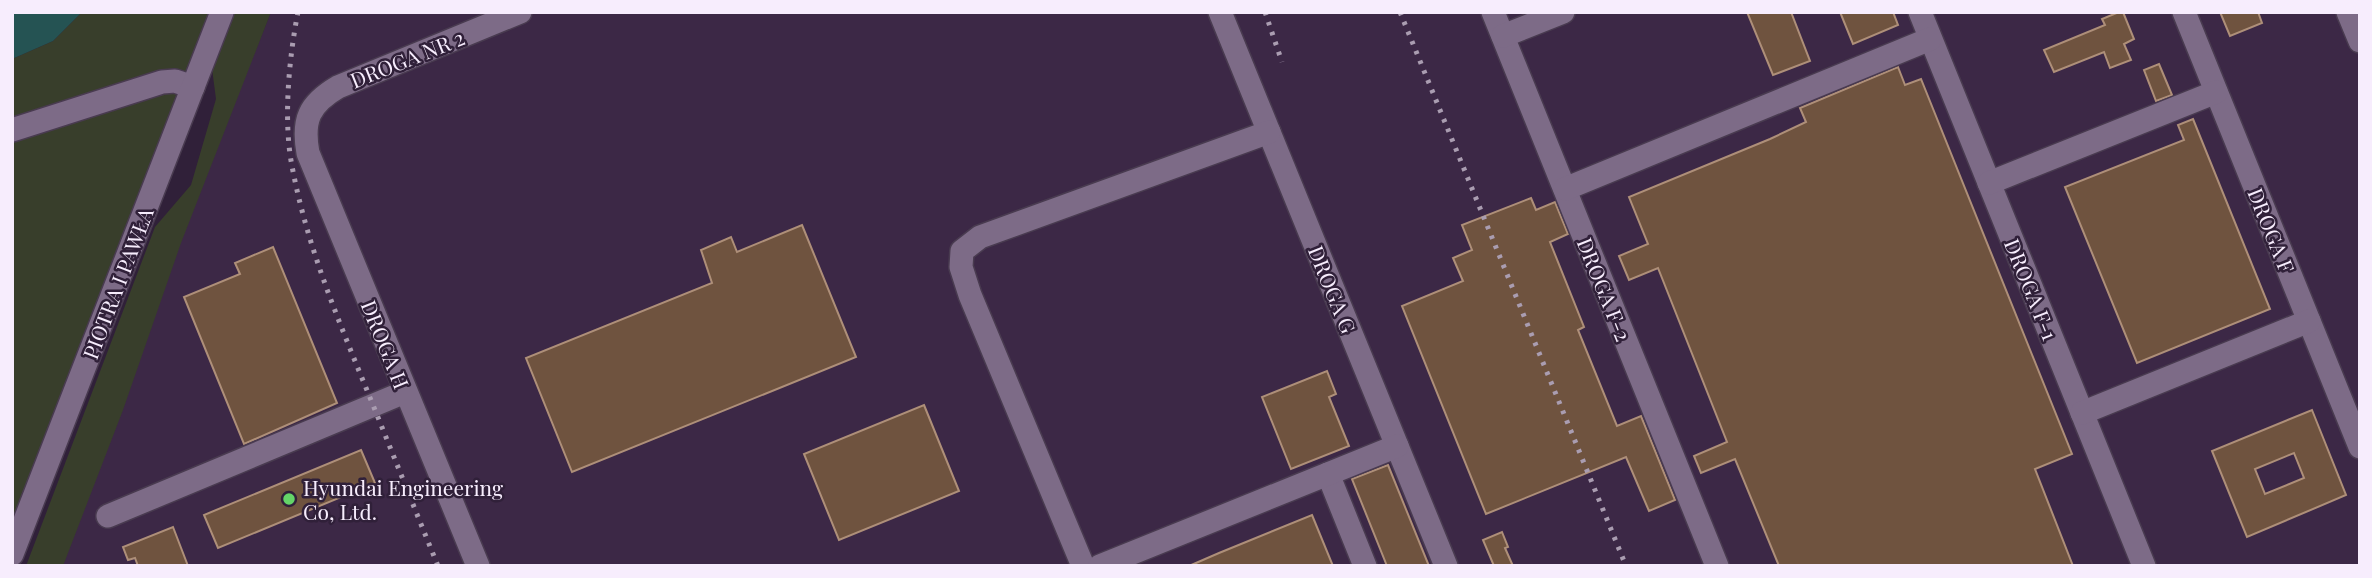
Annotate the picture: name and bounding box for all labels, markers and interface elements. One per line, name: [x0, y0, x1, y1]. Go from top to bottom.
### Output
street label: DROGA NR 2: [346, 22, 468, 94]
street label: DROGA F: [2242, 183, 2302, 277]
street label: PIOTRA I PAWŁA: [75, 202, 159, 363]
street label: DROGA F-2: [1572, 233, 1638, 345]
street label: DROGA F-1: [1999, 234, 2065, 344]
street label: DROGA G: [1303, 241, 1363, 337]
street label: DROGA H: [356, 296, 416, 393]
place label: Hyundai Engineering Co, Ltd.: [303, 473, 503, 525]
marker: Hyundai Engineering Co, Ltd.: [281, 491, 297, 507]

